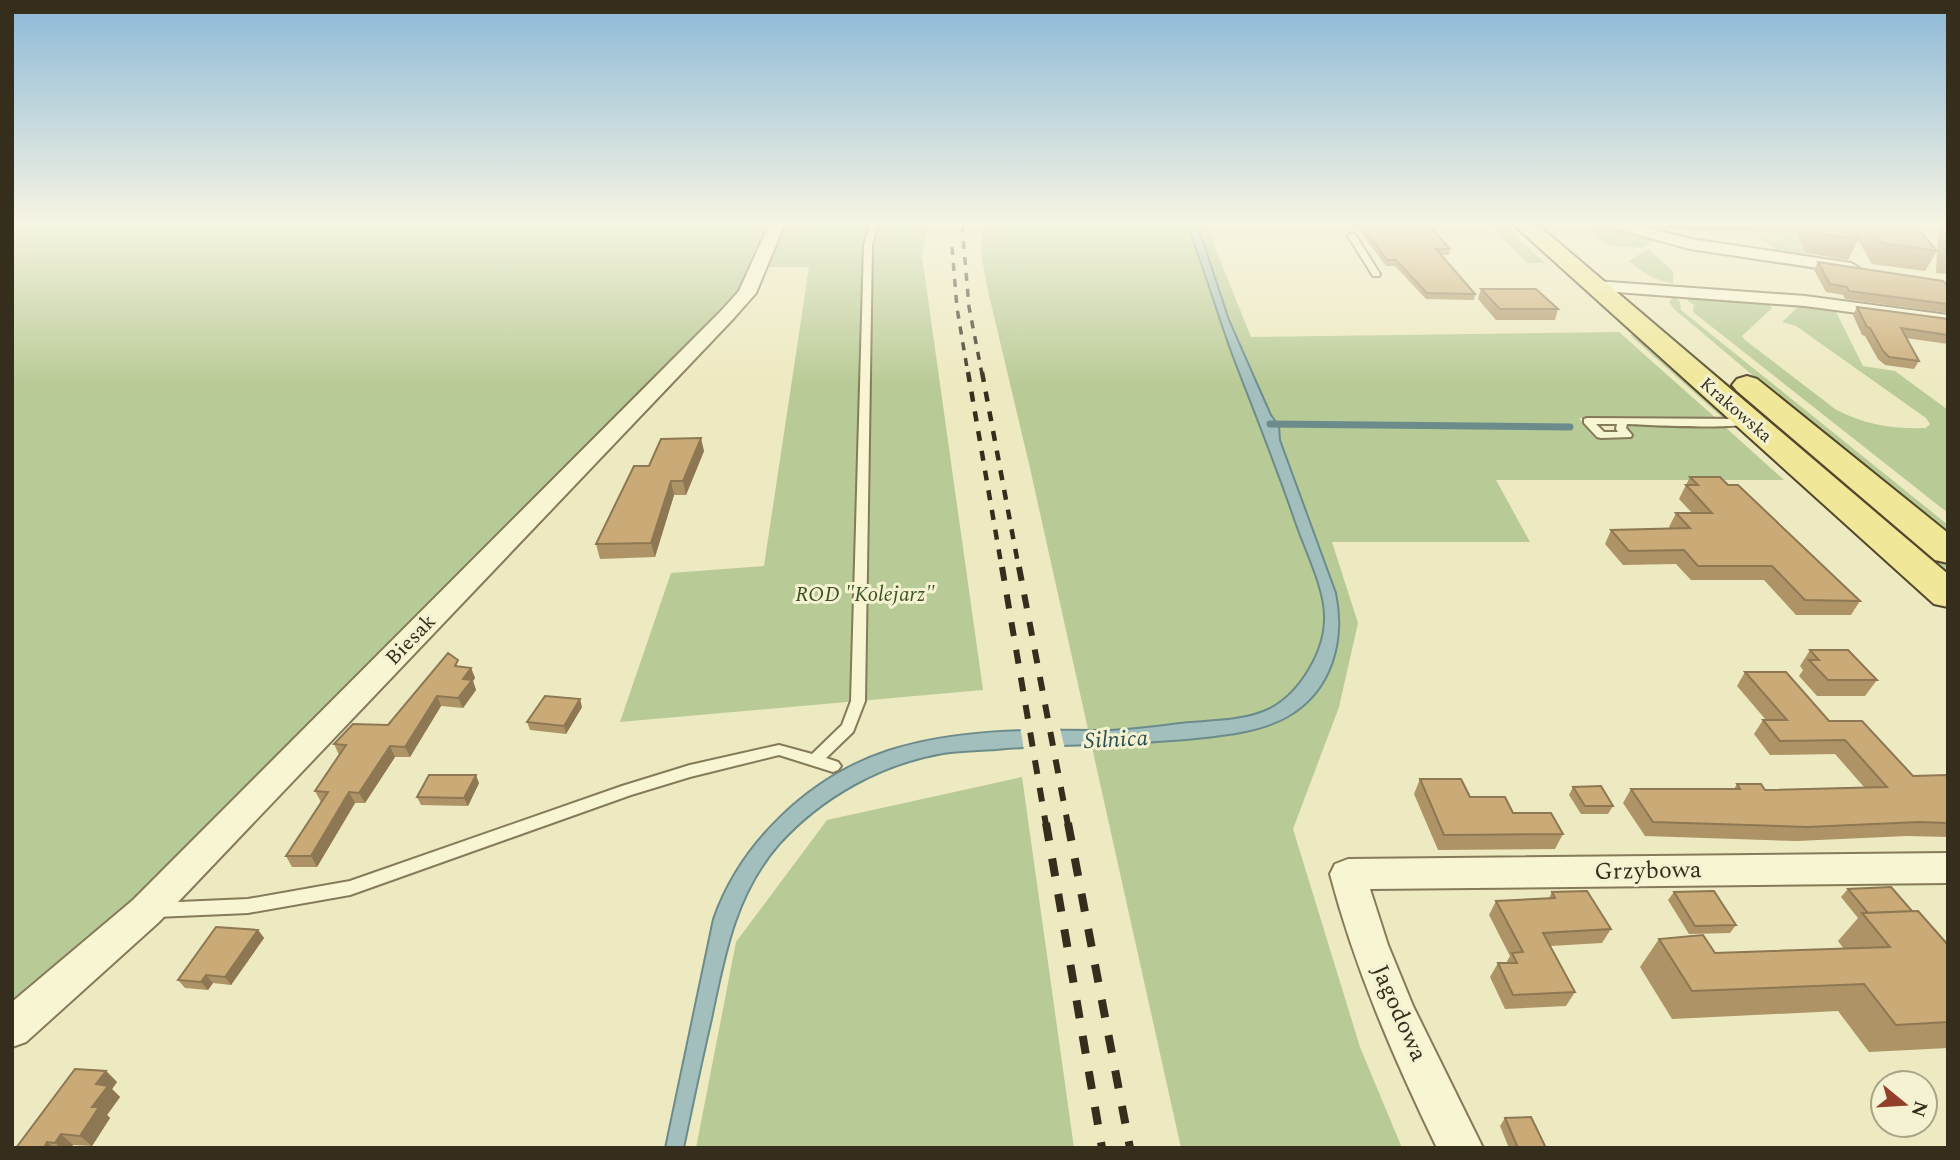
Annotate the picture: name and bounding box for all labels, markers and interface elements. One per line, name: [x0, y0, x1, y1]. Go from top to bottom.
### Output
street label: Krakowska: [1694, 371, 1778, 449]
park label: ROD "Kolejarz": [795, 579, 935, 611]
street label: Biesak: [378, 607, 444, 673]
water label: Silnica: [1083, 721, 1149, 759]
street label: Grzybowa: [1594, 852, 1702, 890]
street label: Jagodowa: [1362, 959, 1436, 1067]
north arrow: [1869, 1069, 1939, 1139]
text: N: [1903, 1097, 1935, 1121]

